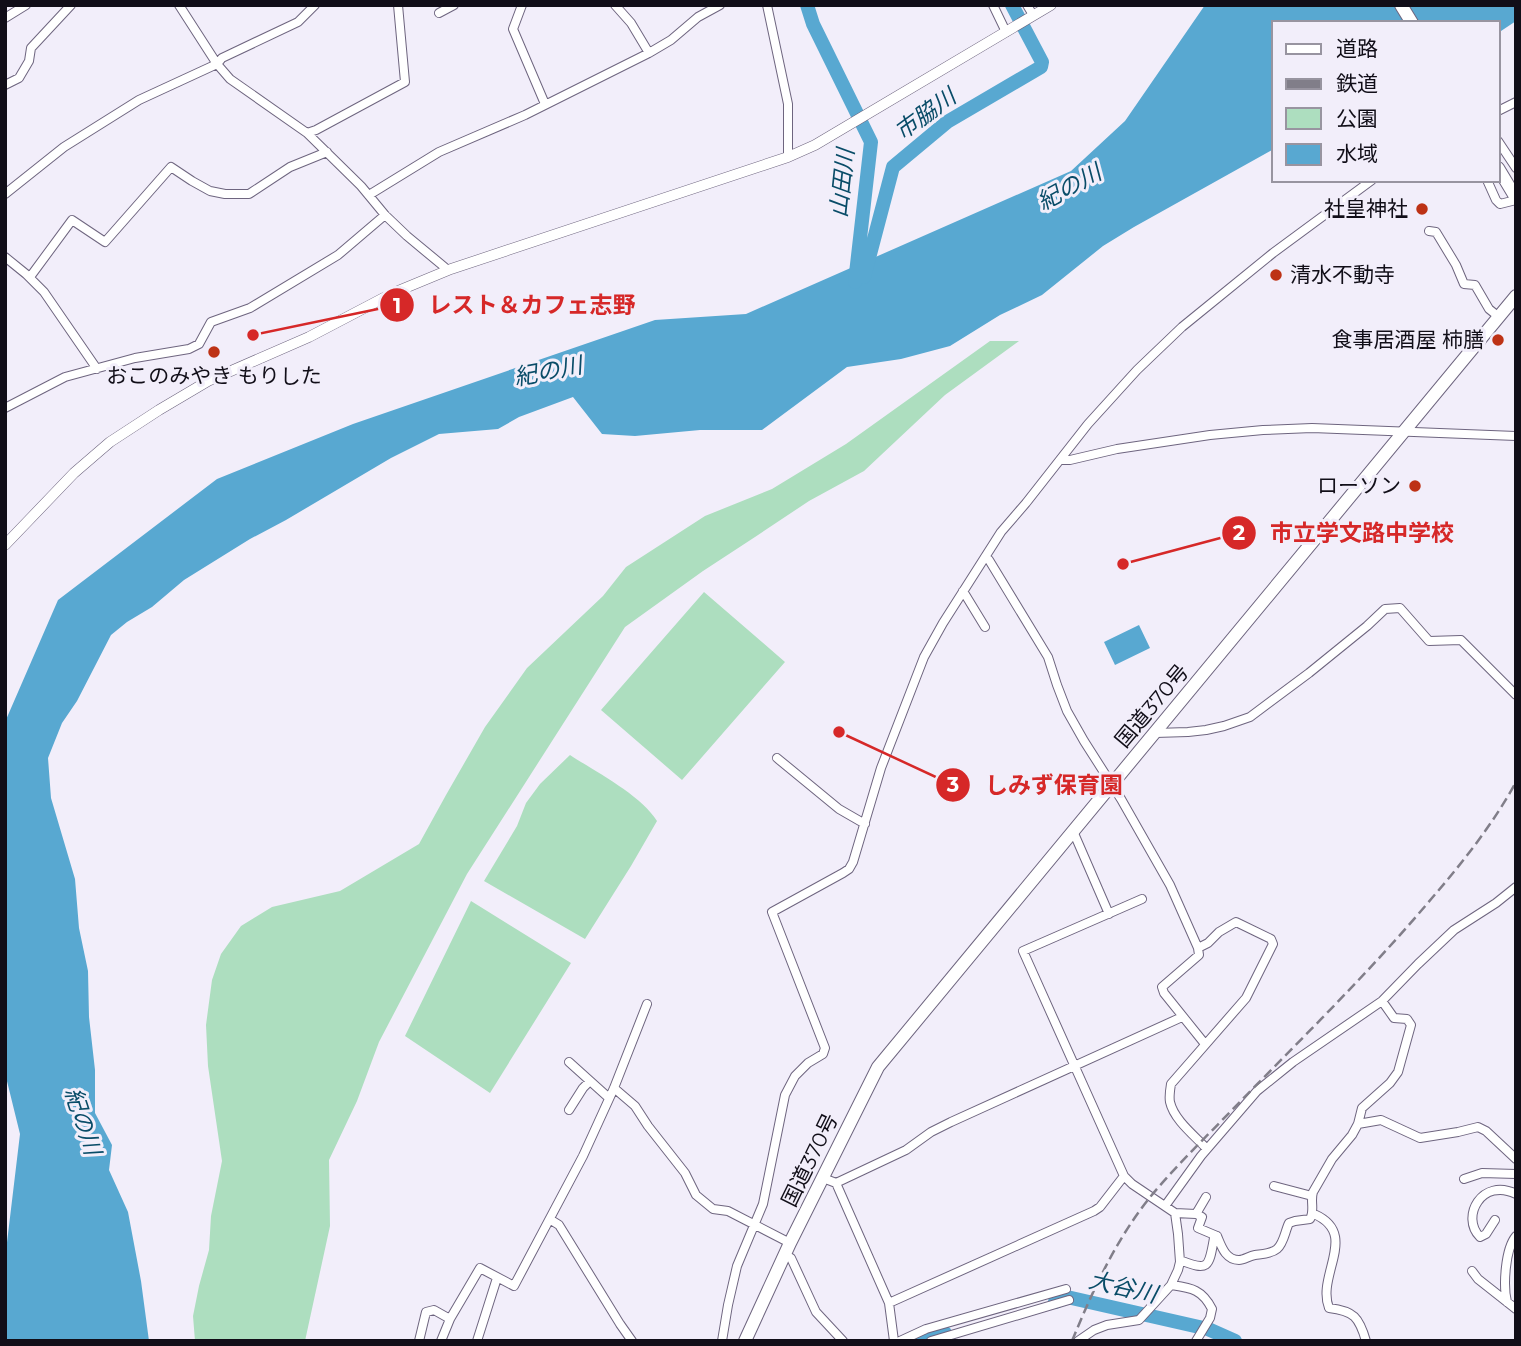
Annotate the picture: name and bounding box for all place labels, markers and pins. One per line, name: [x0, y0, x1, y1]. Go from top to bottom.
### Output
place label: 社皇神社: [1324, 196, 1408, 221]
marker: 社皇神社: [1414, 201, 1430, 217]
place label: 清水不動寺: [1290, 262, 1395, 287]
marker: 清水不動寺: [1268, 267, 1284, 283]
callout: レスト＆カフェ志野: [380, 283, 650, 327]
place label: 食事居酒屋 柿膳: [1331, 327, 1484, 352]
marker: 食事居酒屋 柿膳: [1490, 332, 1506, 348]
marker: おこのみやき もりした: [206, 344, 222, 360]
place label: おこのみやき もりした: [106, 363, 322, 388]
place label: ローソン: [1317, 473, 1401, 498]
marker: ローソン: [1407, 478, 1423, 494]
callout: 市立学文路中学校: [1221, 511, 1468, 555]
callout: しみず保育園: [936, 763, 1137, 807]

